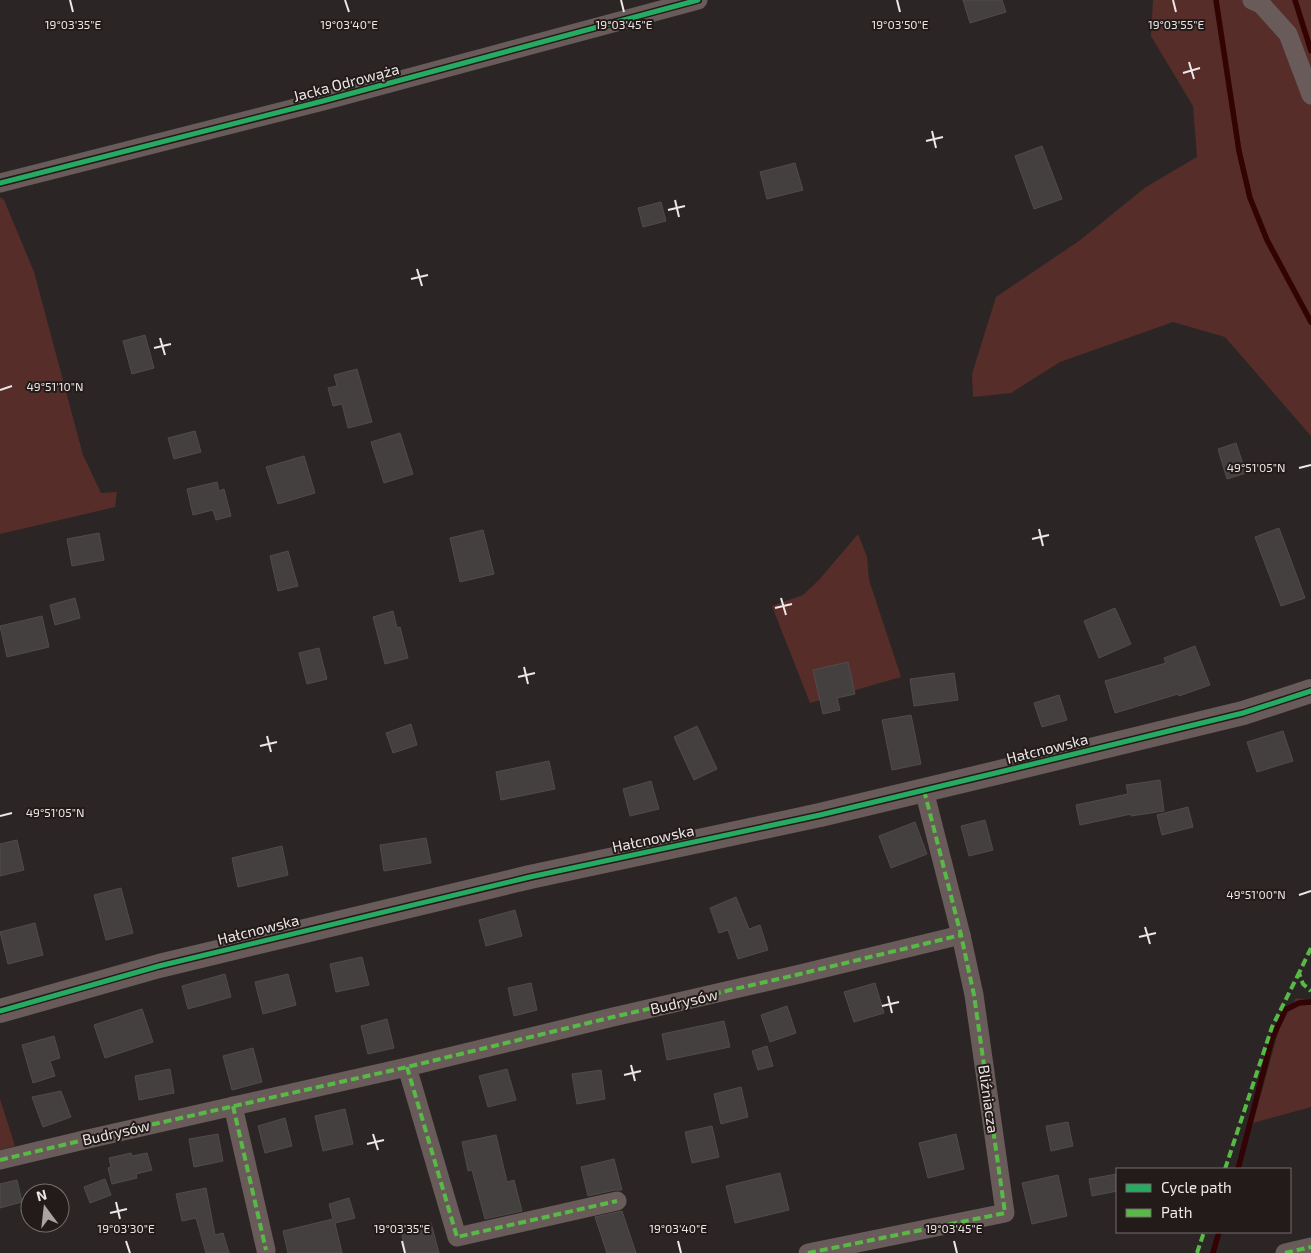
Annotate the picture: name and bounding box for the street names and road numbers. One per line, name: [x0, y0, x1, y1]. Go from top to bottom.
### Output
street label: Jacka Odrowąża: [291, 59, 401, 105]
street label: Hałcnowska: [1004, 729, 1090, 767]
street label: Hałcnowska: [610, 821, 696, 855]
street label: Hałcnowska: [215, 910, 301, 948]
street label: Budrysów: [648, 984, 720, 1018]
street label: Bliźniacza: [975, 1064, 1003, 1134]
street label: Budrysów: [80, 1115, 152, 1149]

